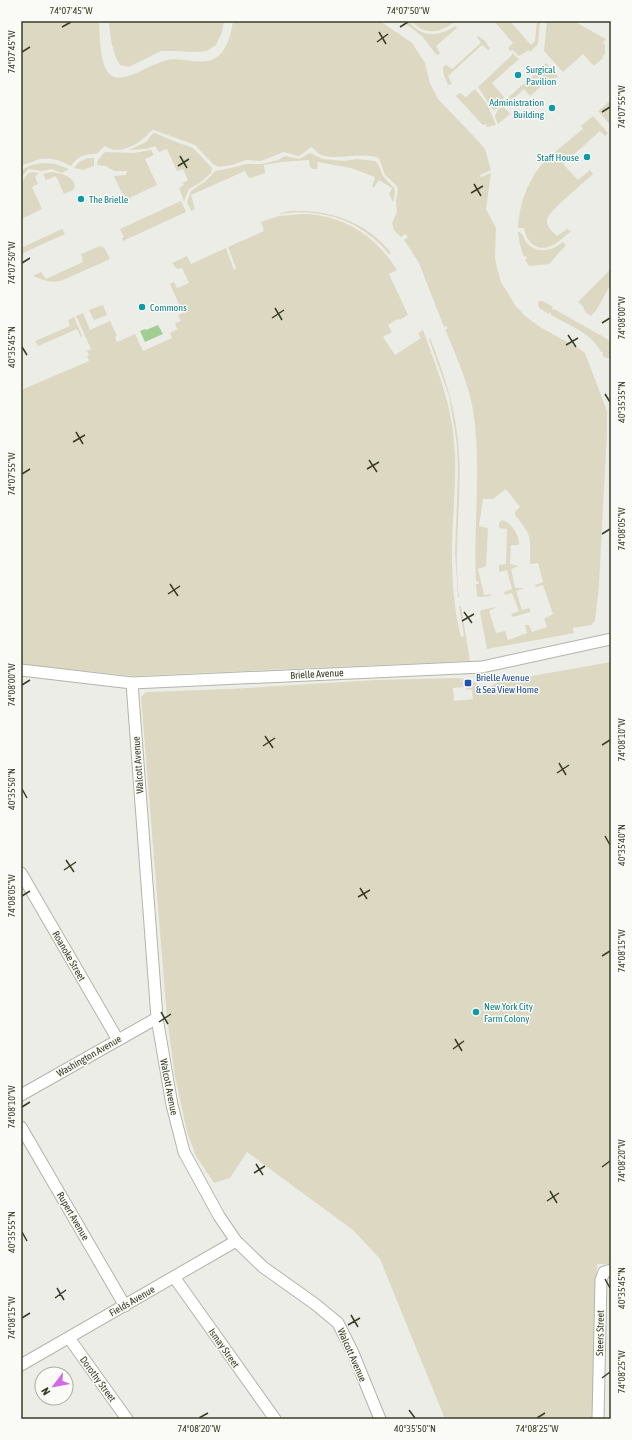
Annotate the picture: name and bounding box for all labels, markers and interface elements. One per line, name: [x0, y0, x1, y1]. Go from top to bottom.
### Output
text: 74°07'45"W: [49, 5, 93, 16]
text: 74°07'50"W: [386, 5, 430, 16]
text: 74°07'45"W: [6, 30, 17, 74]
place label: Surgical Pavilion: [526, 64, 556, 87]
marker: Surgical Pavilion: [513, 70, 523, 80]
text: 74°07'55"W: [616, 85, 627, 129]
place label: Administration Building: [489, 97, 545, 120]
marker: Administration Building: [547, 103, 557, 113]
place label: Staff House: [537, 152, 579, 163]
marker: Staff House: [582, 152, 592, 162]
marker: The Brielle: [76, 194, 86, 204]
place label: The Brielle: [89, 194, 129, 205]
text: 74°07'50"W: [6, 241, 17, 285]
text: 74°08'00"W: [616, 296, 627, 340]
marker: Commons: [137, 302, 147, 312]
place label: Commons: [150, 302, 187, 313]
text: 40°35'45"N: [6, 326, 17, 368]
text: 40°35'35"N: [616, 381, 627, 423]
text: 74°07'55"W: [6, 452, 17, 496]
text: 74°08'05"W: [616, 507, 627, 551]
text: 74°08'00"W: [6, 663, 17, 707]
street label: Brielle Avenue: [290, 667, 344, 681]
place label: Brielle Avenue & Sea View Home: [476, 672, 539, 695]
marker: Brielle Avenue & Sea View Home: [463, 678, 473, 688]
text: 74°08'10"W: [616, 718, 627, 762]
street label: Walcott Avenue: [130, 736, 145, 794]
text: 40°35'50"N: [6, 768, 17, 810]
text: 40°35'40"N: [616, 824, 627, 866]
text: 74°08'05"W: [6, 874, 17, 918]
street label: Roanoke Street: [50, 929, 88, 983]
text: 74°08'15"W: [616, 929, 627, 973]
place label: New York City Farm Colony: [484, 1001, 533, 1024]
marker: New York City Farm Colony: [471, 1007, 481, 1017]
street label: Washington Avenue: [55, 1033, 124, 1079]
street label: Walcott Avenue: [158, 1058, 180, 1117]
text: 74°08'10"W: [6, 1085, 17, 1129]
text: 74°08'20"W: [616, 1139, 627, 1183]
street label: Rupert Avenue: [55, 1190, 91, 1242]
text: 40°35'55"N: [6, 1211, 17, 1253]
text: 40°35'45"N: [616, 1267, 627, 1309]
street label: Fields Avenue: [107, 1283, 157, 1318]
text: 74°08'15"W: [6, 1296, 17, 1340]
street label: Steers Street: [594, 1310, 606, 1356]
street label: Ismay Street: [206, 1326, 242, 1370]
street label: Walcott Avenue: [335, 1327, 369, 1384]
text: 74°08'25"W: [616, 1350, 627, 1394]
street label: Dorothy Street: [78, 1354, 118, 1404]
north arrow: [34, 1366, 74, 1406]
text: N: [39, 1385, 52, 1397]
text: 74°08'20"W: [177, 1423, 221, 1434]
text: 40°35'50"N: [394, 1423, 436, 1434]
text: 74°08'25"W: [515, 1423, 559, 1434]

